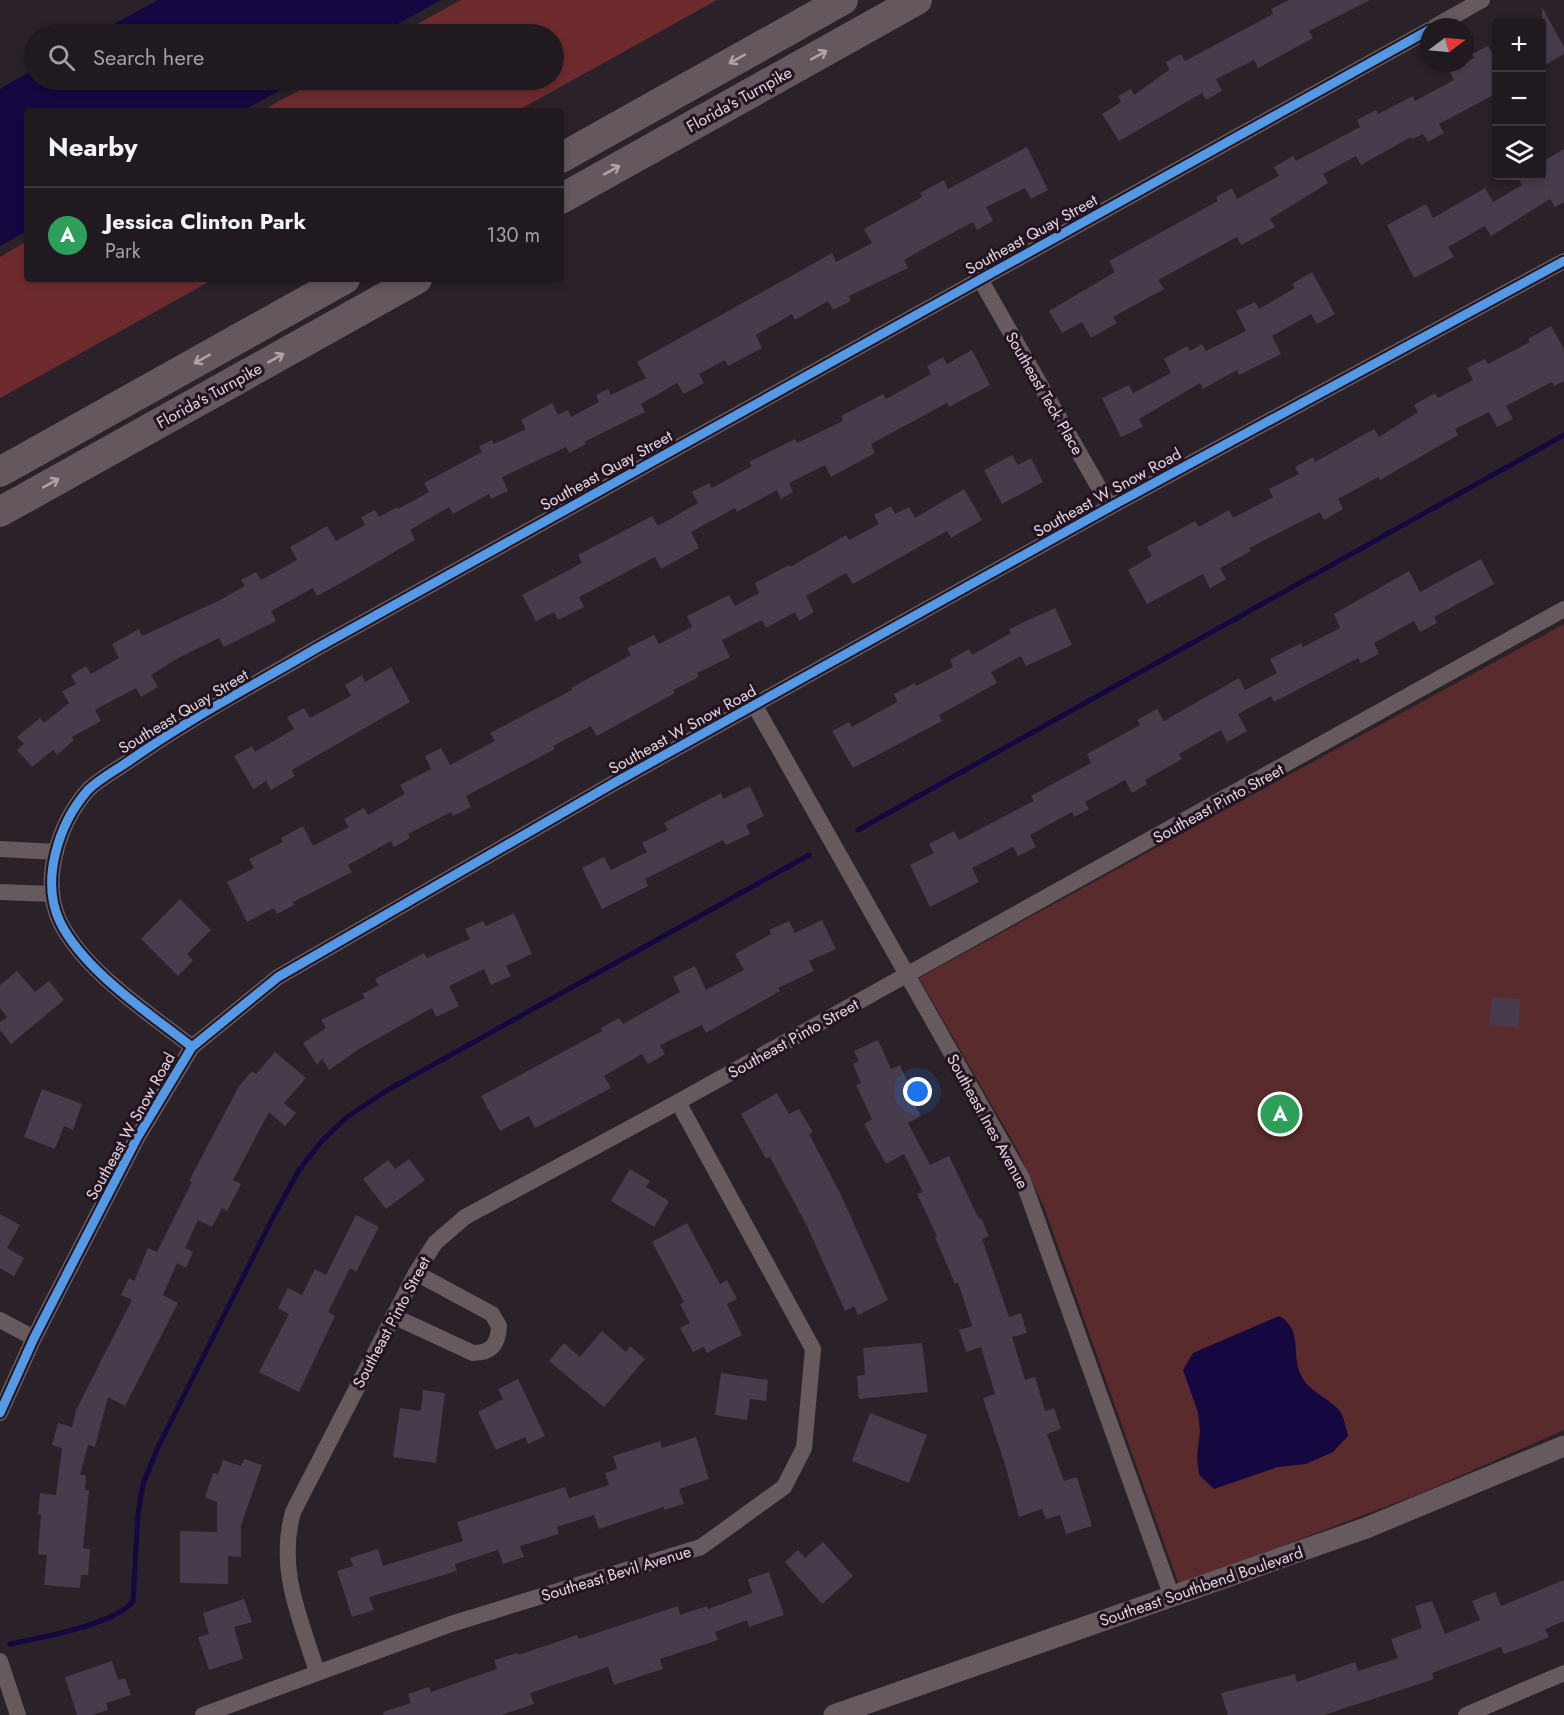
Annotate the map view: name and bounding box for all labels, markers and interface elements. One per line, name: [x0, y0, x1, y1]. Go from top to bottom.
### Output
north arrow: [1420, 18, 1474, 72]
map controls: [1492, 18, 1546, 180]
button: +: [1492, 18, 1546, 72]
search box: [24, 24, 564, 90]
icon: search: [45, 41, 78, 74]
text: Search here: [93, 41, 204, 73]
one-way arrow: [810, 49, 827, 61]
one-way arrow: [729, 53, 746, 65]
street label: Florida's Turnpike: [682, 61, 796, 138]
button: −: [1492, 72, 1546, 126]
button: layers: [1492, 126, 1546, 180]
text: Nearby: [48, 128, 137, 166]
one-way arrow: [603, 164, 620, 176]
street label: Southeast Quay Street: [961, 188, 1102, 280]
text: Jessica Clinton Park: [105, 205, 306, 237]
text: A: [60, 221, 75, 250]
text: 130 m: [486, 221, 540, 250]
text: Park: [105, 237, 141, 266]
street label: Southeast Teck Place: [1000, 327, 1089, 459]
one-way arrow: [267, 352, 285, 363]
one-way arrow: [194, 353, 211, 365]
street label: Florida's Turnpike: [152, 357, 266, 434]
street label: Southeast Quay Street: [536, 424, 677, 516]
street label: Southeast W Snow Road: [1029, 442, 1185, 543]
one-way arrow: [42, 477, 59, 489]
street label: Southeast Quay Street: [114, 663, 253, 759]
street label: Southeast W Snow Road: [604, 679, 760, 780]
street label: Southeast Pinto Street: [1149, 758, 1288, 849]
street label: Southeast Pinto Street: [724, 993, 863, 1084]
street label: Southeast W Snow Road: [80, 1048, 181, 1204]
street label: Southeast Ines Avenue: [941, 1050, 1034, 1193]
your location: [903, 1077, 932, 1106]
pin: A: [1260, 1092, 1300, 1136]
street label: Southeast Pinto Street: [347, 1252, 436, 1392]
street label: Southeast Bevil Avenue: [538, 1540, 694, 1607]
street label: Southeast Southbend Boulevard: [1096, 1541, 1306, 1632]

